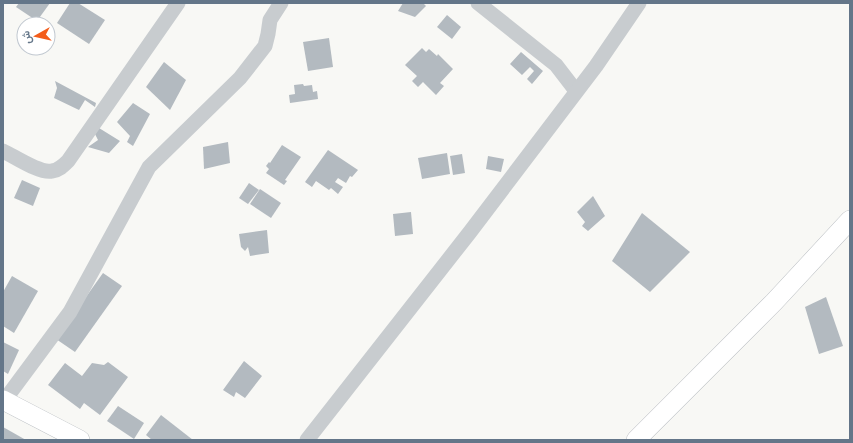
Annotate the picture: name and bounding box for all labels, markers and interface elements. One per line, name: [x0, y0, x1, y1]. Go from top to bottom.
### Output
north arrow: [16, 16, 56, 56]
text: ش: [19, 30, 34, 45]

